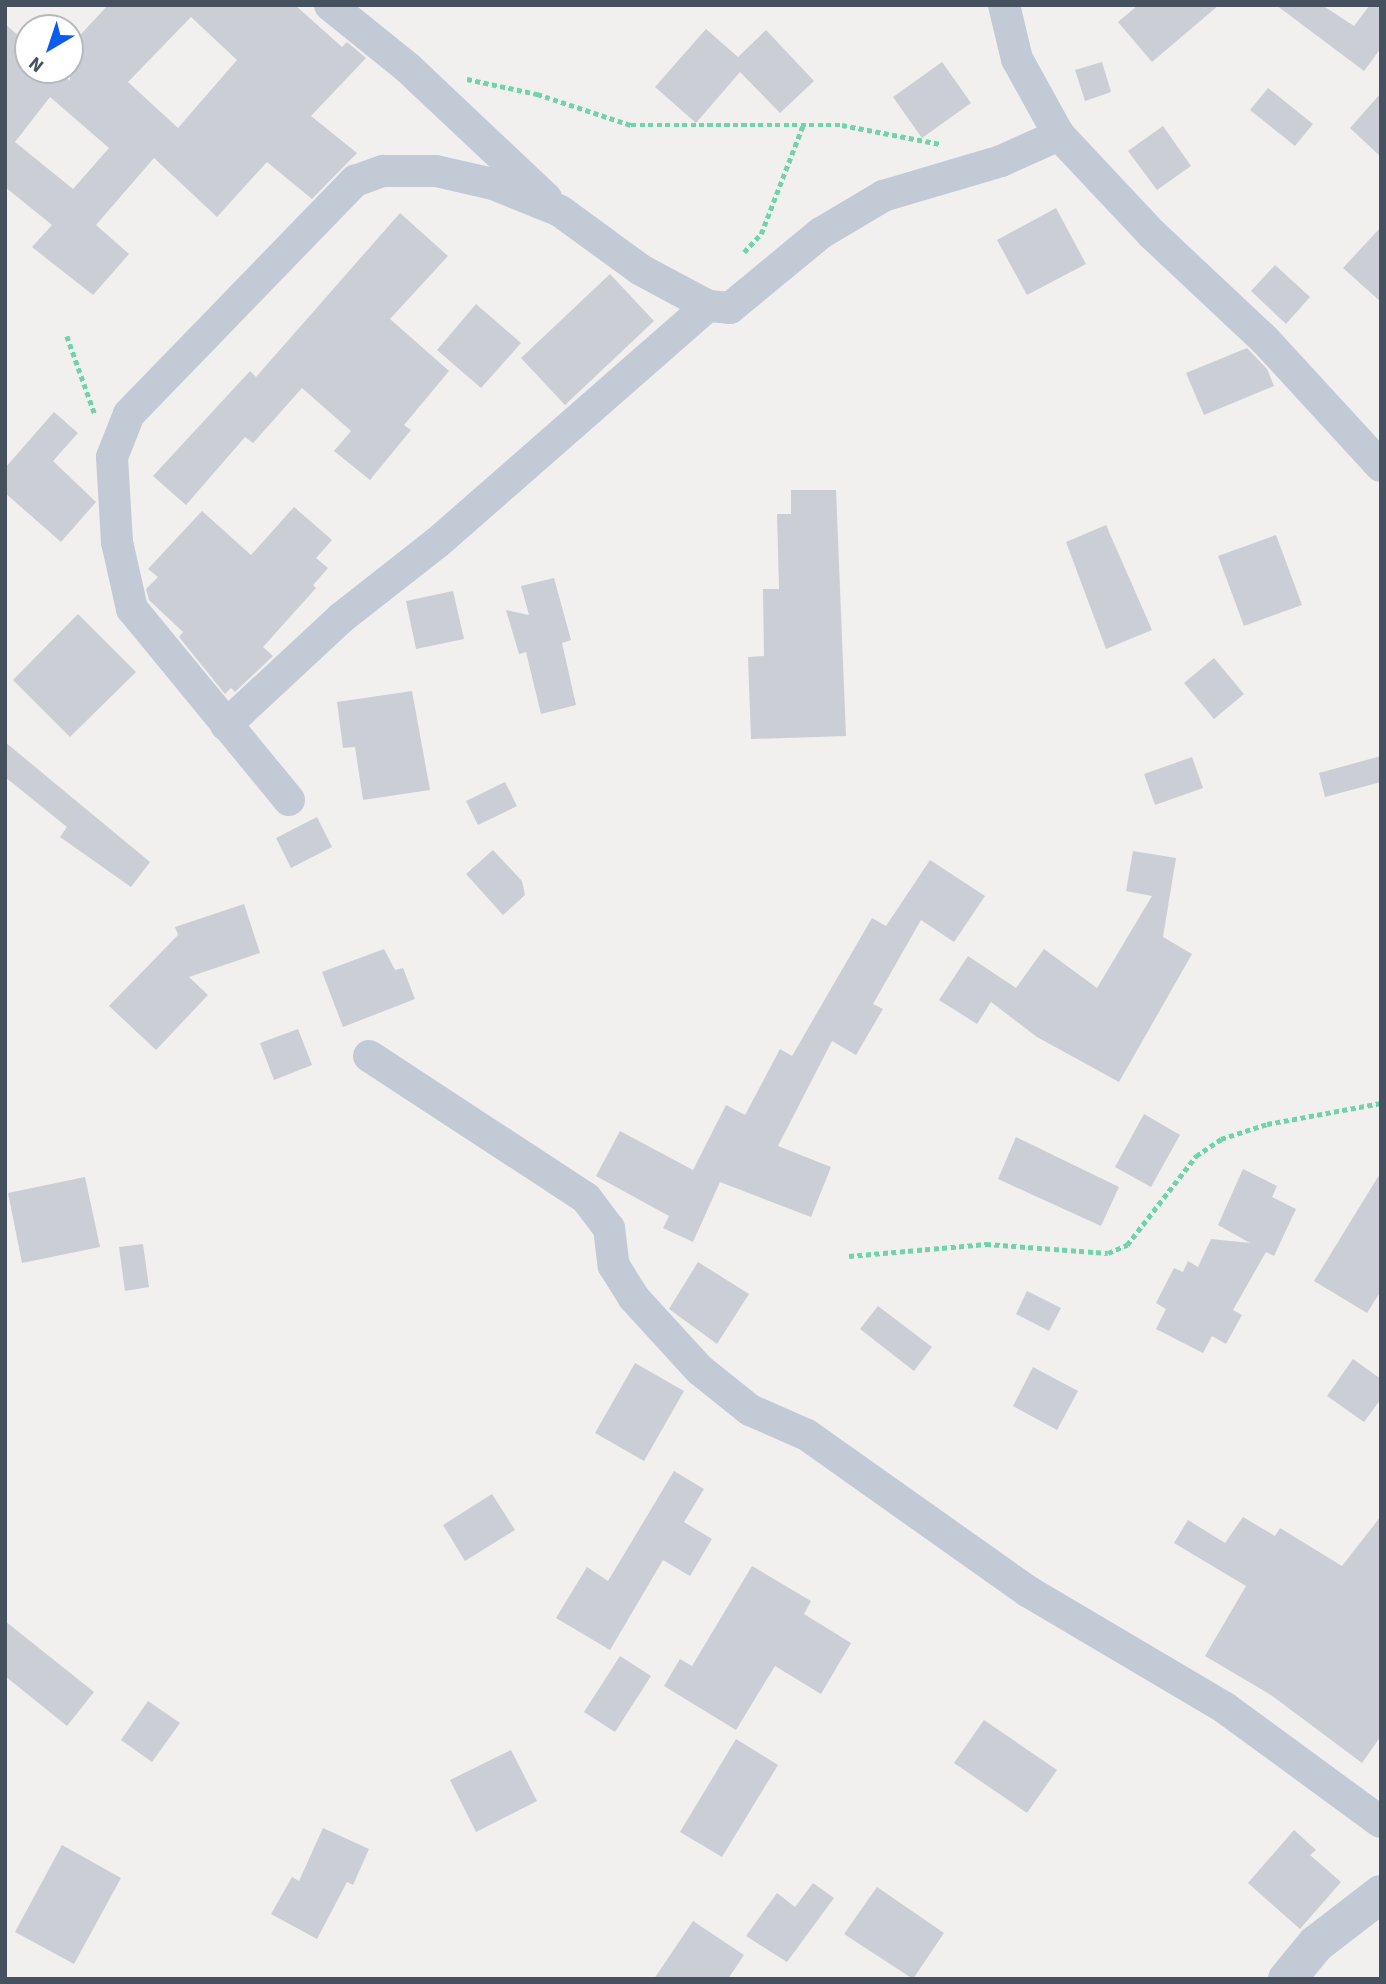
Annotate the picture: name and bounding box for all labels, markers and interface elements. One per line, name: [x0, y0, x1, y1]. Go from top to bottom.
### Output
north arrow: [14, 14, 84, 84]
text: N: [23, 50, 50, 79]

